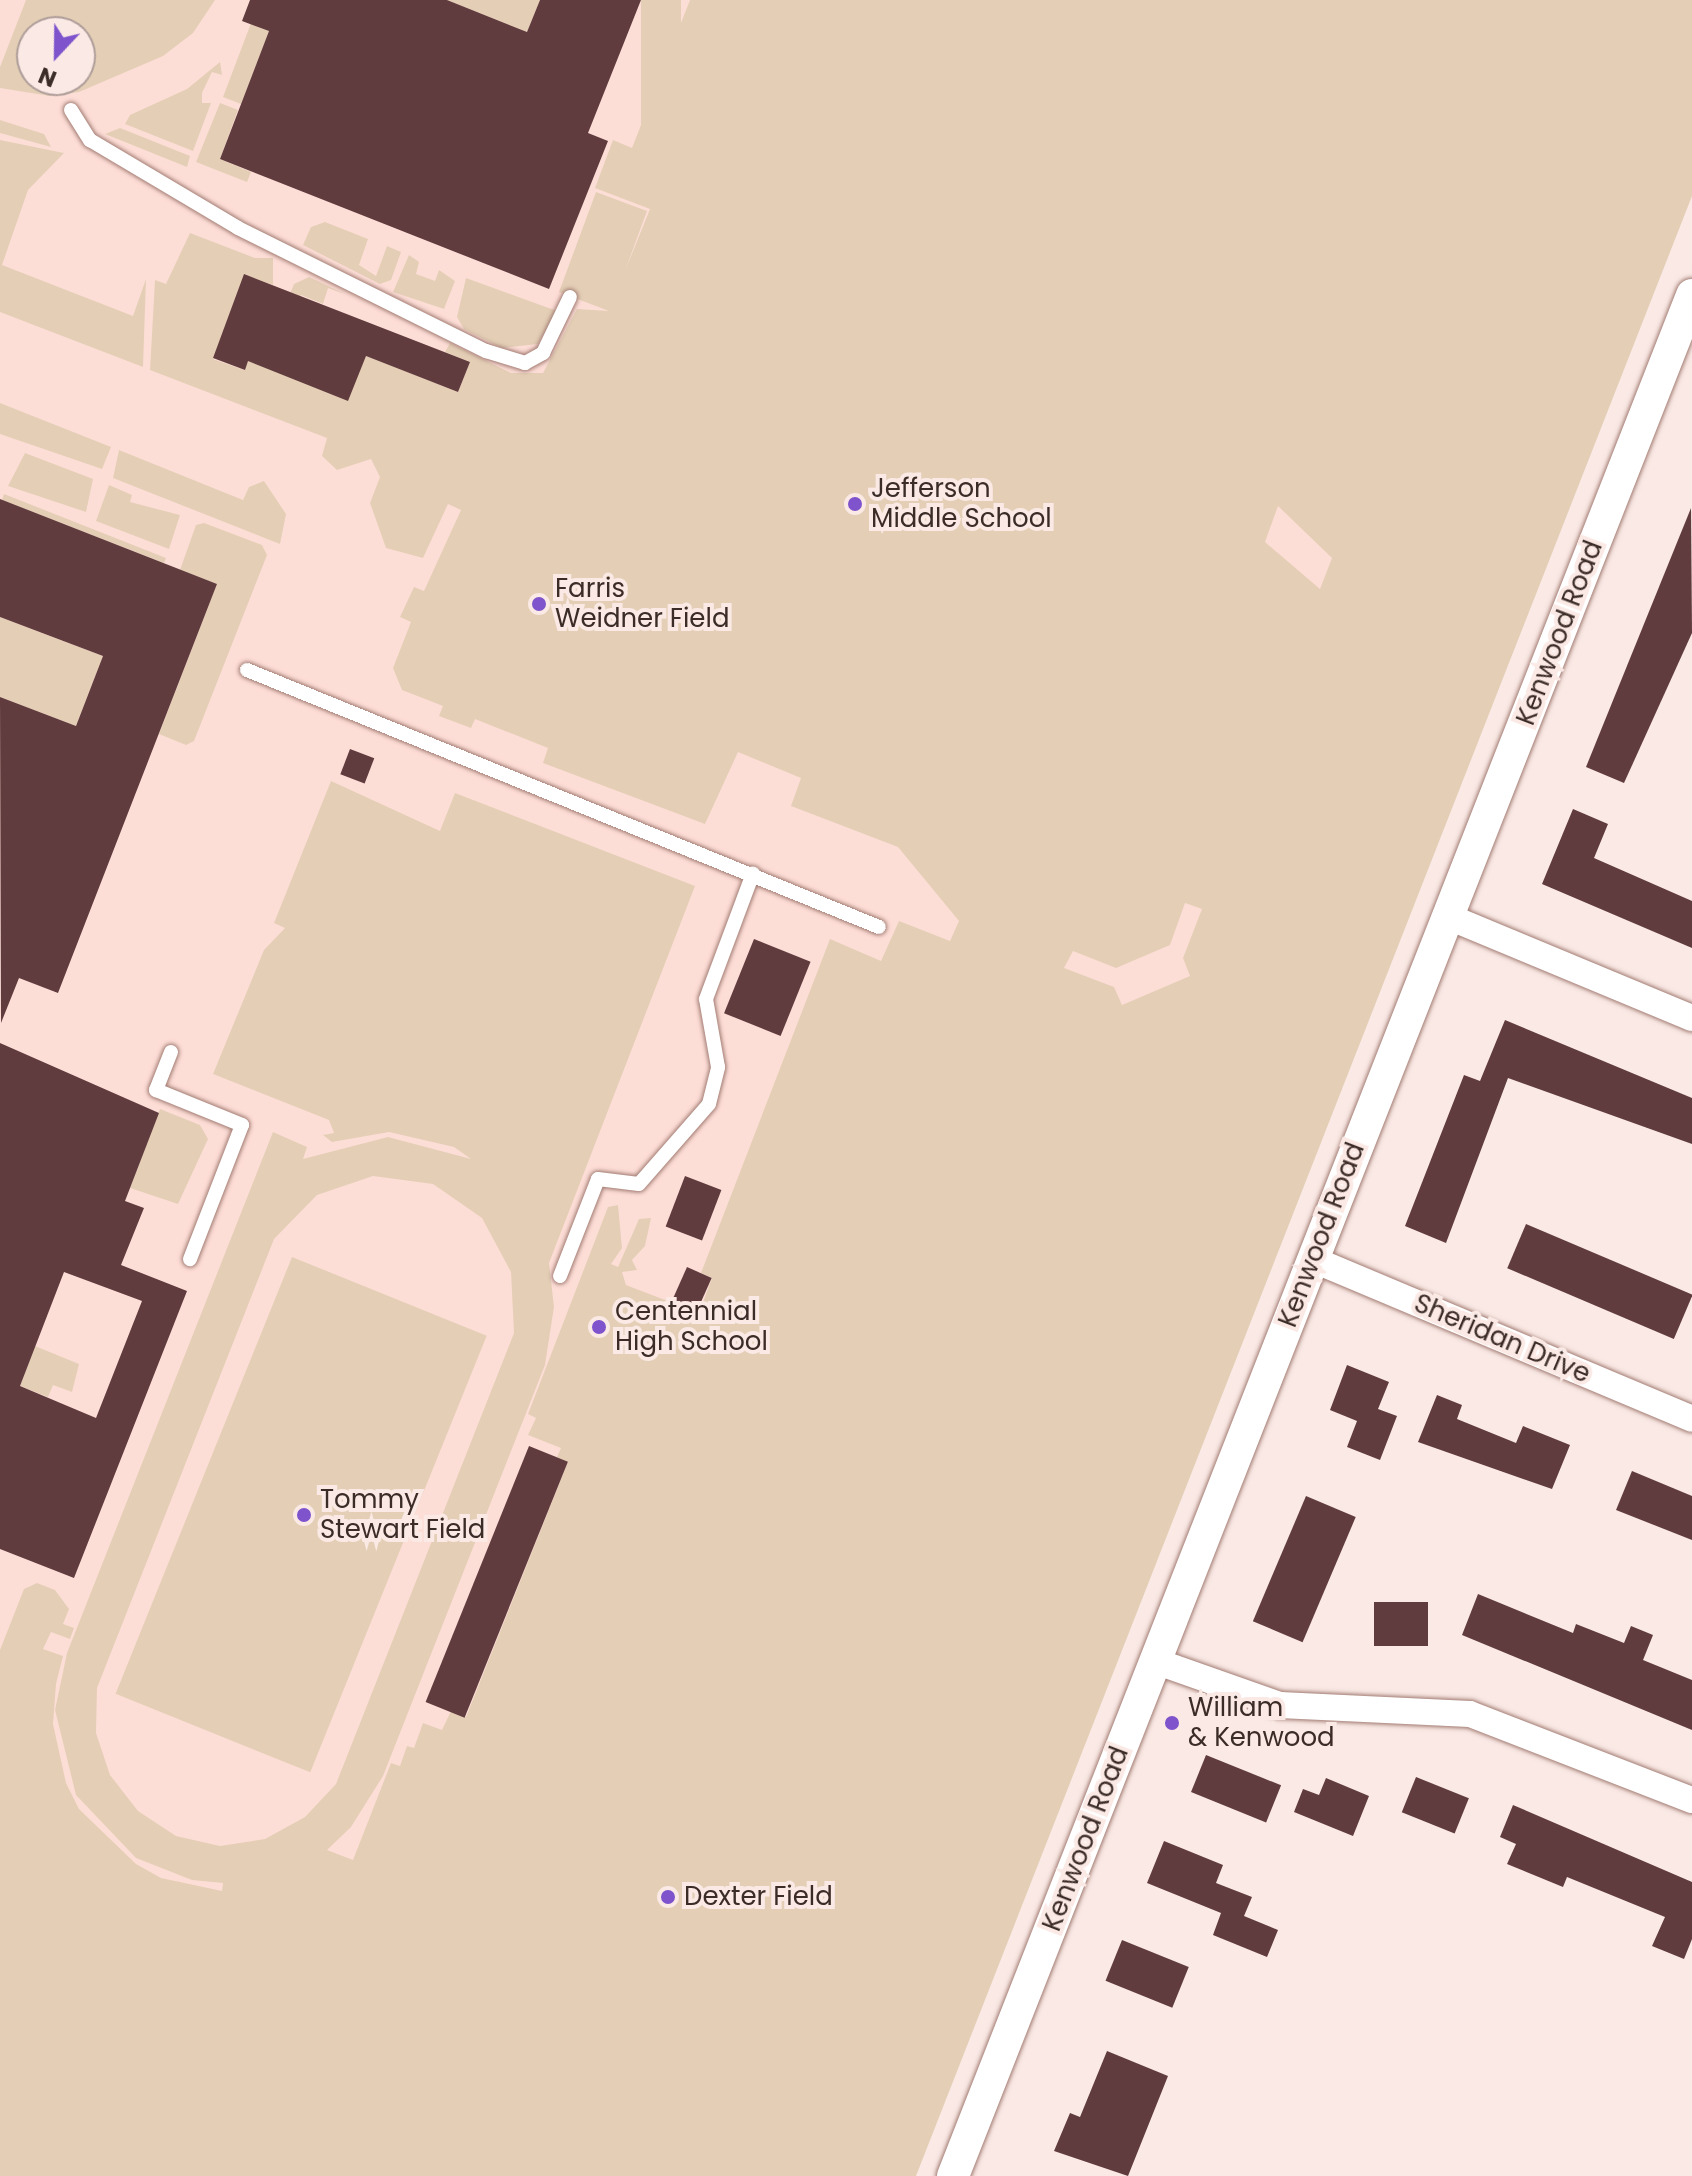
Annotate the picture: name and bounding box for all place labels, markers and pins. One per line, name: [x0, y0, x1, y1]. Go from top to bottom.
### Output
place label: Jefferson Middle School: [871, 473, 1052, 534]
marker: Jefferson Middle School: [846, 495, 864, 513]
place label: Farris Weidner Field: [555, 573, 729, 634]
marker: Farris Weidner Field: [530, 595, 548, 613]
place label: Centennial High School: [615, 1296, 768, 1358]
marker: Centennial High School: [590, 1318, 608, 1336]
place label: Tommy Stewart Field: [320, 1484, 485, 1546]
marker: Tommy Stewart Field: [295, 1506, 313, 1524]
place label: William & Kenwood: [1188, 1692, 1335, 1754]
marker: William & Kenwood: [1163, 1714, 1181, 1732]
place label: Dexter Field: [684, 1881, 833, 1913]
marker: Dexter Field: [659, 1888, 677, 1906]

